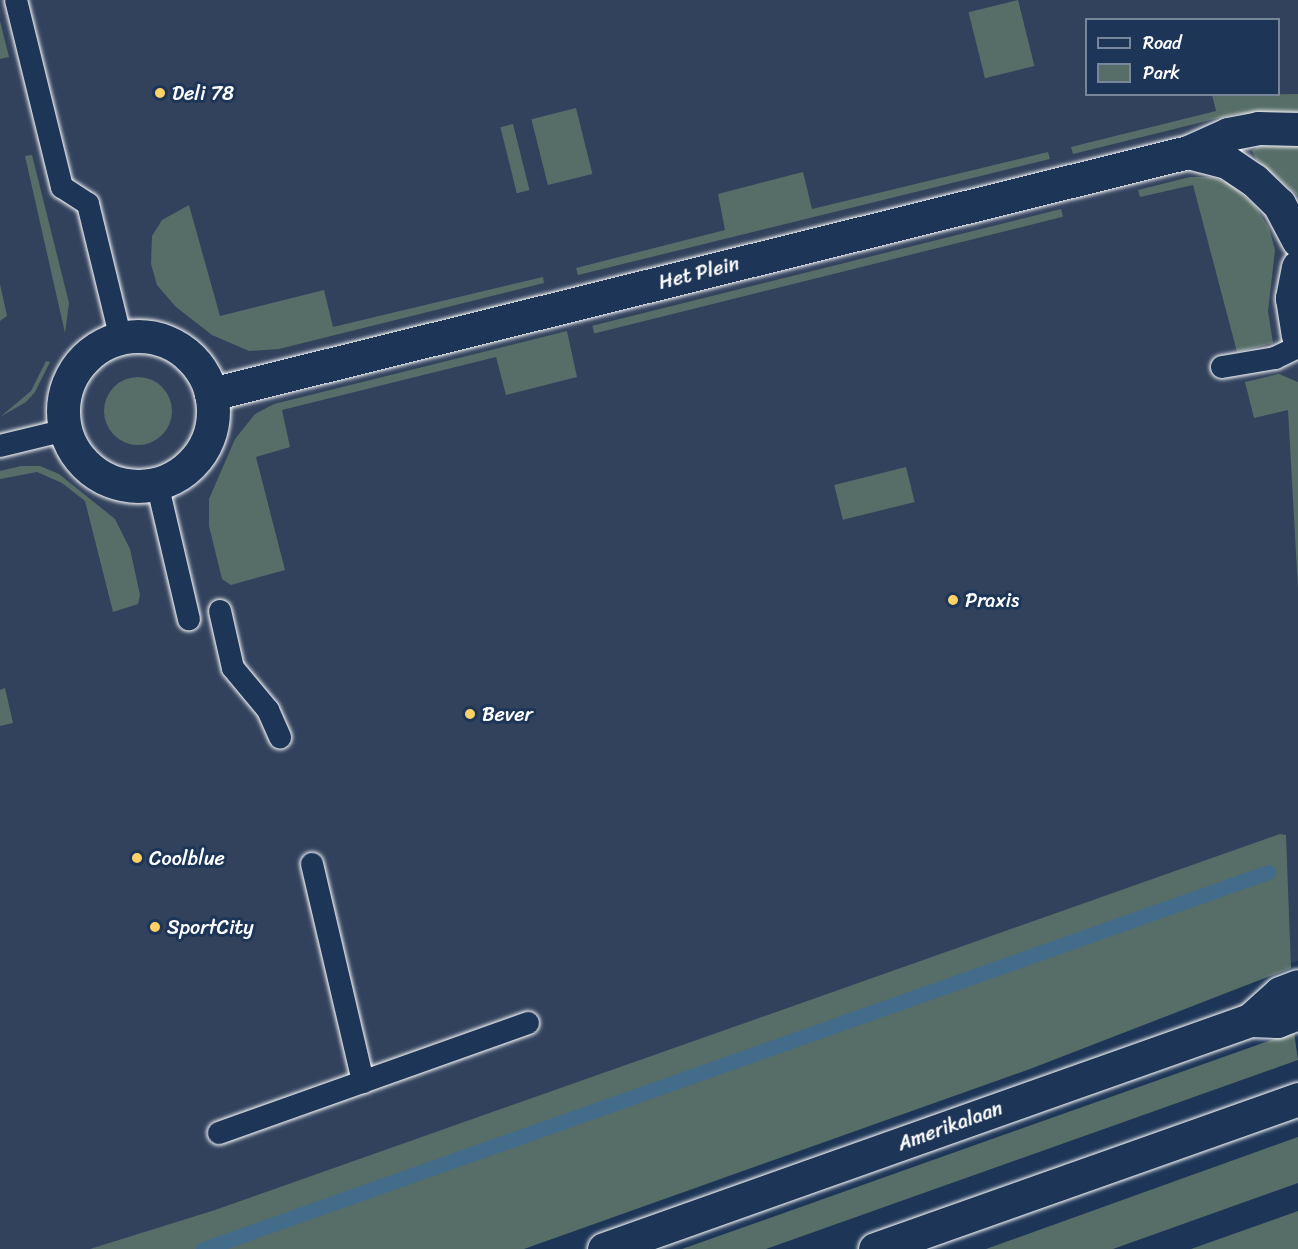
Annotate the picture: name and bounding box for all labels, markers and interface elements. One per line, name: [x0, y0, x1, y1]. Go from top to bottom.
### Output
legend: [1085, 18, 1280, 96]
text: Road: [1143, 27, 1182, 59]
text: Park: [1143, 57, 1180, 89]
place label: Deli 78: [172, 81, 234, 105]
marker: Deli 78: [153, 86, 167, 100]
street label: Het Plein: [656, 251, 742, 295]
place label: Praxis: [965, 588, 1019, 612]
marker: Praxis: [946, 593, 960, 607]
place label: Bever: [482, 702, 533, 726]
marker: Bever: [463, 707, 477, 721]
place label: Coolblue: [149, 846, 225, 870]
marker: Coolblue: [130, 851, 144, 865]
place label: SportCity: [167, 915, 254, 939]
marker: SportCity: [148, 920, 162, 934]
street label: Amerikalaan: [894, 1096, 1006, 1156]

